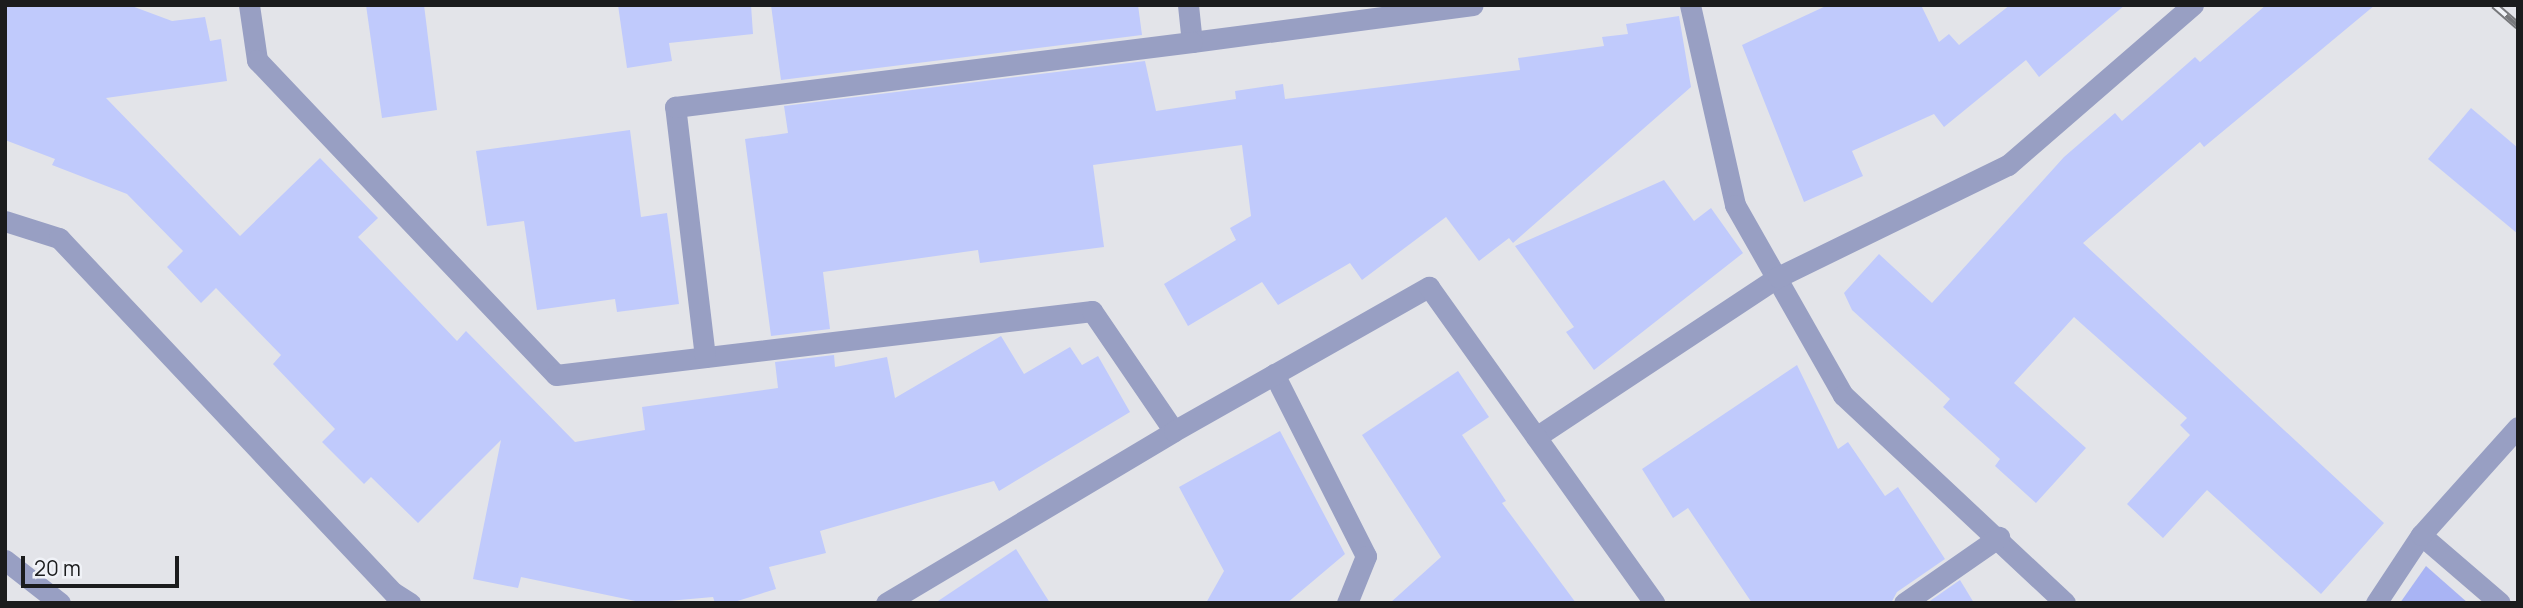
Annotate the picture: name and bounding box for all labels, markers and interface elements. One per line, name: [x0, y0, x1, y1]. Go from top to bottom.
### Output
scale bar: [24, 542, 182, 586]
text: 20 m: [34, 554, 81, 582]

